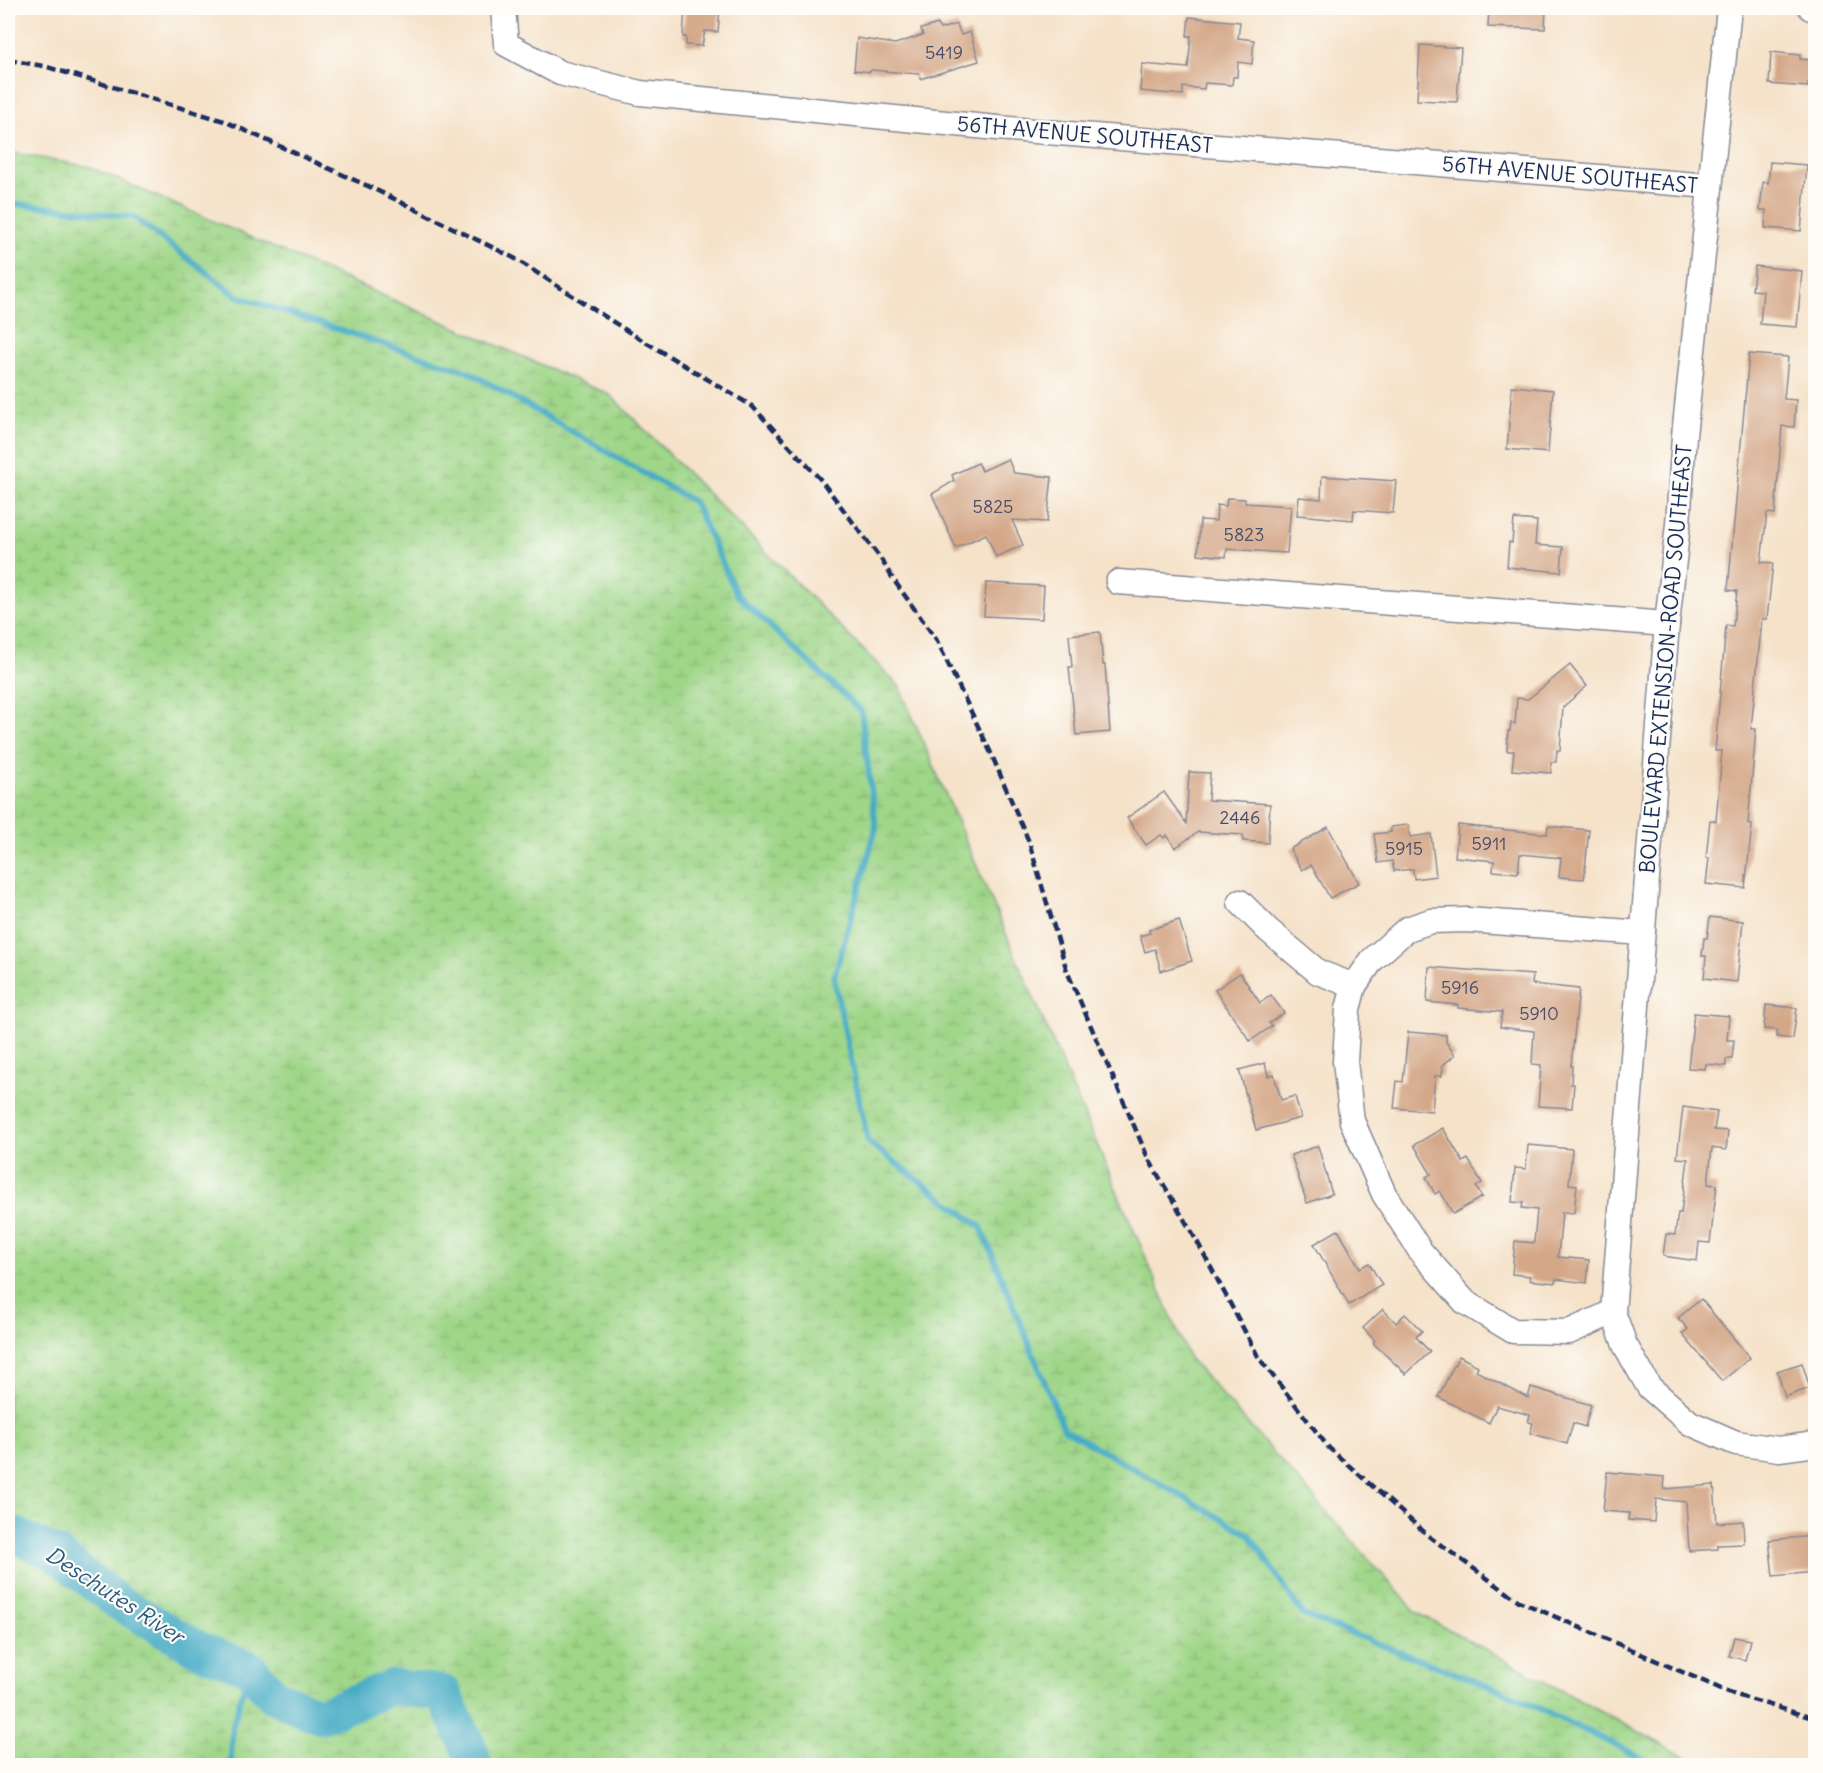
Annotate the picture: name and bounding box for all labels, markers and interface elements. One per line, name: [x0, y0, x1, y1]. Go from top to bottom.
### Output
house number: 5419: [925, 41, 963, 64]
street label: 56TH AVENUE SOUTHEAST: [956, 110, 1214, 159]
street label: 56TH AVENUE SOUTHEAST: [1441, 150, 1699, 199]
street label: BOULEVARD EXTENSION-ROAD SOUTHEAST: [1633, 443, 1698, 875]
house number: 5825: [973, 495, 1013, 518]
house number: 5823: [1224, 523, 1264, 546]
house number: 2446: [1220, 806, 1260, 829]
house number: 5911: [1472, 832, 1507, 855]
house number: 5915: [1385, 837, 1423, 860]
house number: 5916: [1441, 976, 1479, 999]
house number: 5910: [1519, 1002, 1559, 1025]
water label: Deschutes River: [41, 1540, 192, 1652]

